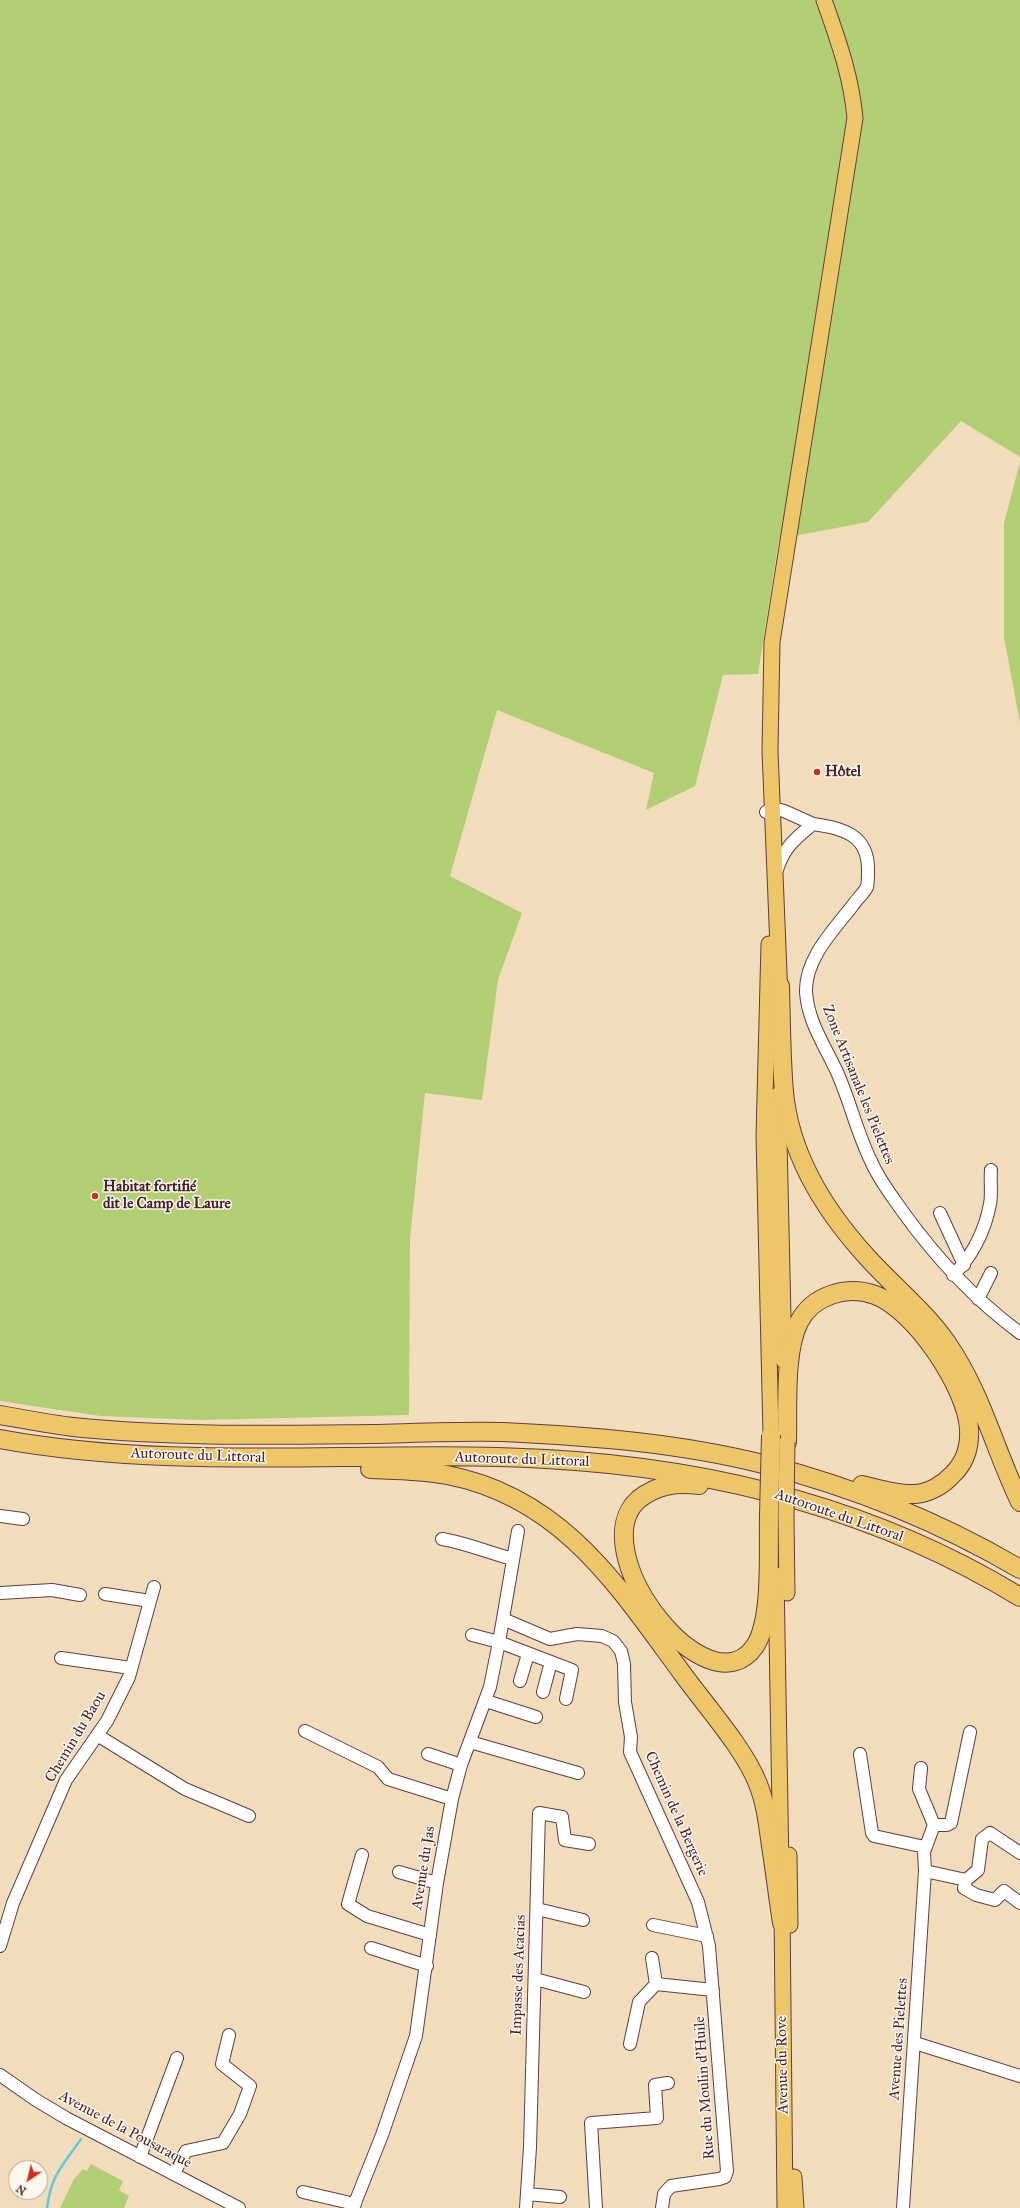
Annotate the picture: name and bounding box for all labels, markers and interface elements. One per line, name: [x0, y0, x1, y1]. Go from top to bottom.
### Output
place label: Hôtel: [825, 763, 861, 781]
marker: Hôtel: [812, 767, 822, 777]
street label: Zone Artisanale les Pielettes: [818, 1003, 898, 1167]
place label: Habitat fortifié dit le Camp de Laure: [103, 1178, 231, 1213]
marker: Habitat fortifié dit le Camp de Laure: [90, 1191, 100, 1201]
street label: Autoroute du Littoral: [130, 1445, 266, 1467]
street label: Autoroute du Littoral: [454, 1449, 590, 1471]
street label: Autoroute du Littoral: [772, 1486, 906, 1546]
street label: Chemin du Baou: [42, 1688, 110, 1786]
street label: Chemin de la Bergerie: [640, 1749, 712, 1879]
street label: Avenue du Jas: [408, 1825, 440, 1911]
street label: Impasse des Acacias: [508, 1914, 530, 2036]
street label: Avenue des Pielettes: [886, 1977, 912, 2101]
street label: Rue du Moulin d'Huile: [691, 2016, 719, 2160]
street label: Avenue du Rove: [773, 2016, 793, 2114]
street label: Avenue de la Pousaraque: [55, 2087, 195, 2173]
north arrow: [8, 2160, 48, 2200]
text: N: [14, 2181, 29, 2197]

